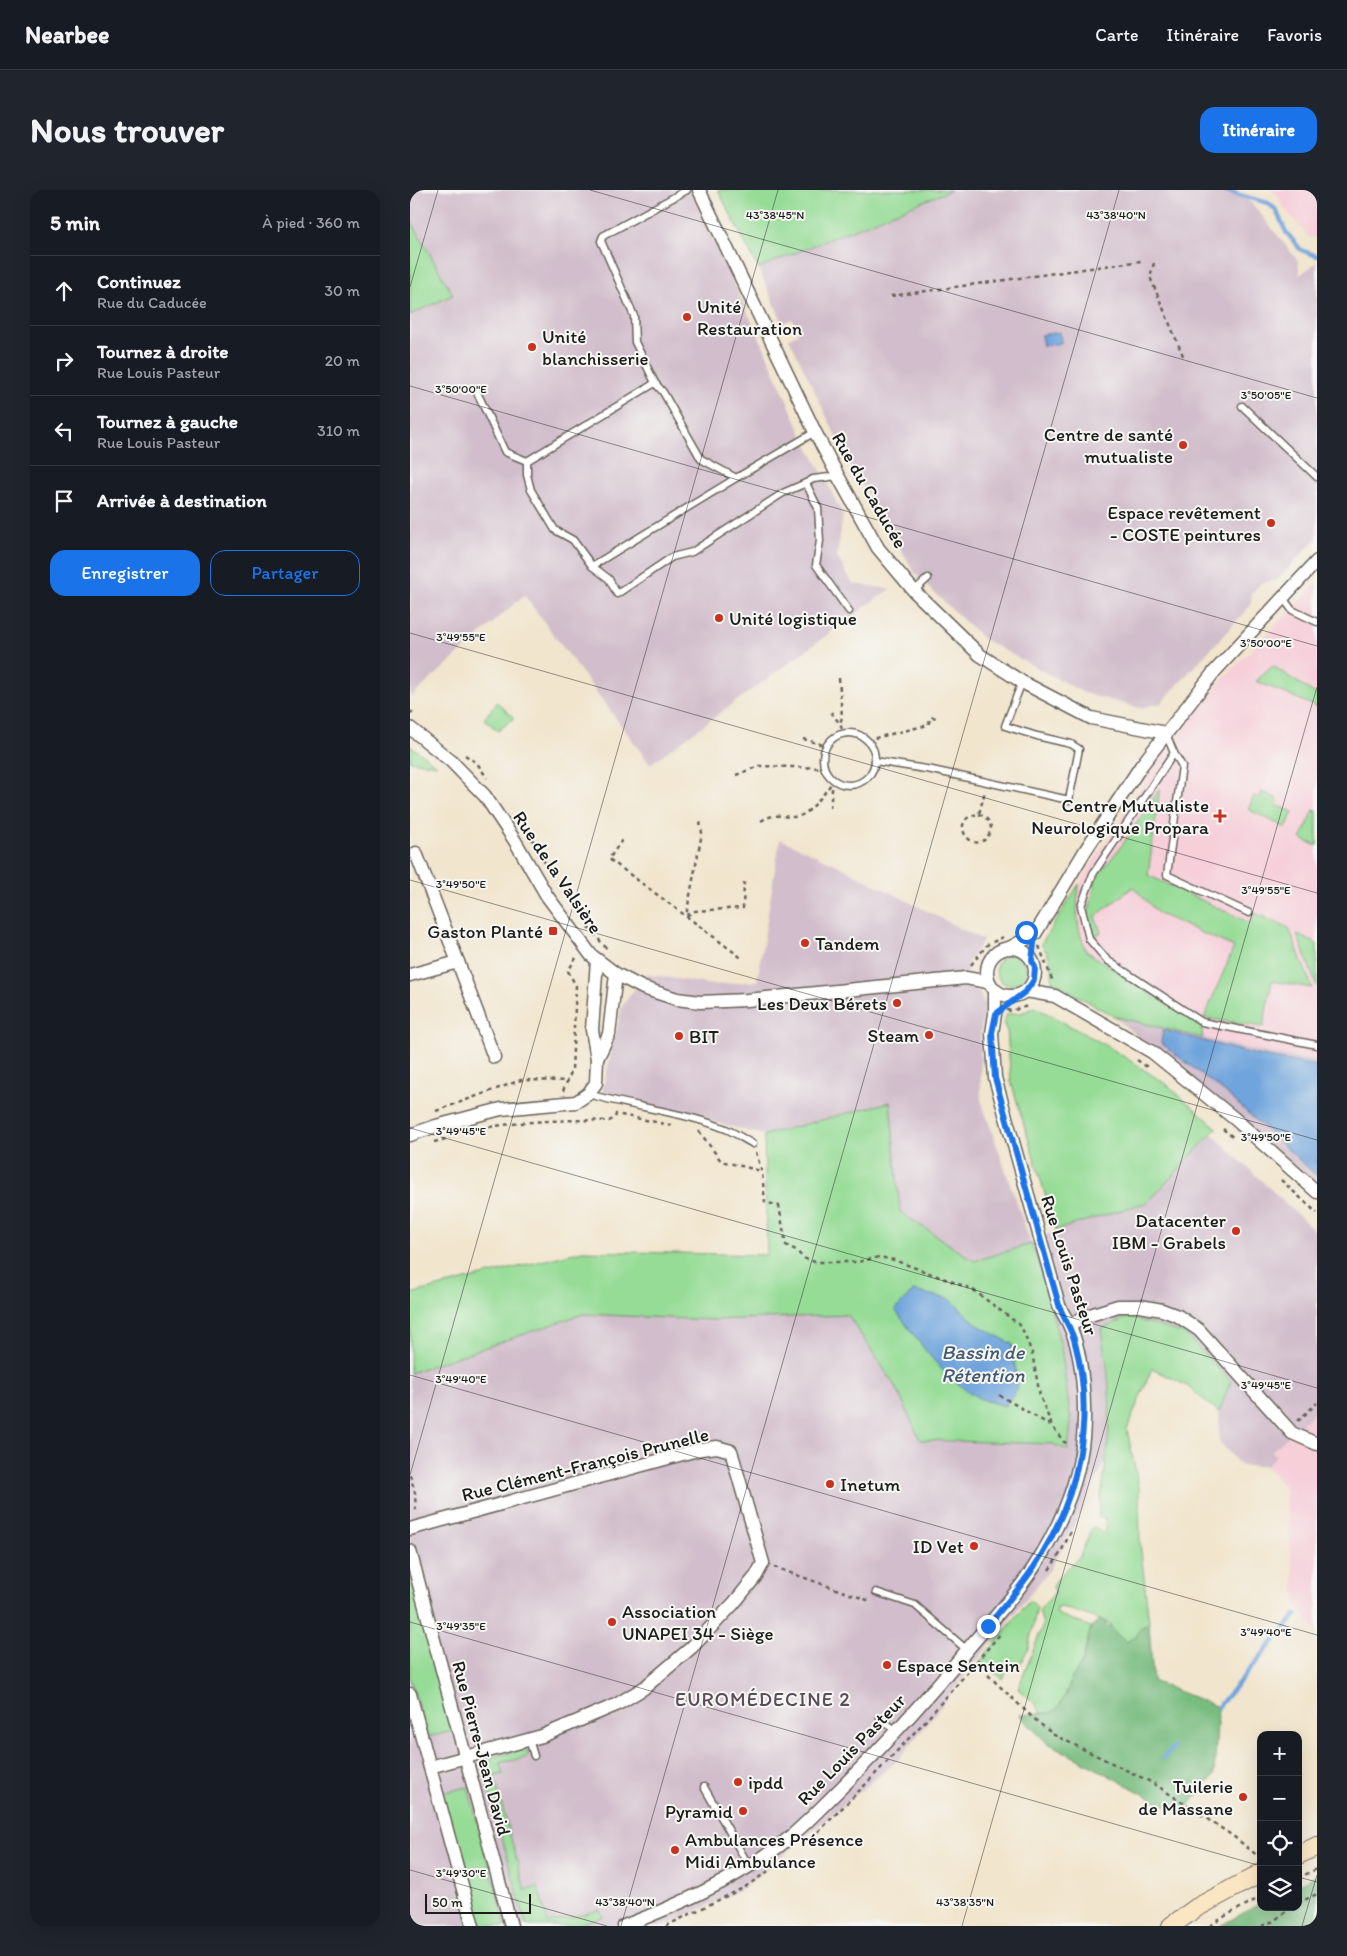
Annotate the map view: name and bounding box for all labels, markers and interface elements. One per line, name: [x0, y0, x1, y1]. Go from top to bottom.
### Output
text: Nearbee: [25, 20, 109, 49]
text: Carte: [1095, 24, 1139, 46]
text: Itinéraire: [1167, 24, 1239, 46]
text: Favoris: [1267, 24, 1322, 46]
button: Itinéraire: [1200, 107, 1317, 153]
text: Nous trouver: [30, 109, 224, 151]
text: 43°38'45"N: [746, 208, 804, 222]
text: 43°38'40"N: [1086, 208, 1146, 222]
text: 5 min: [50, 210, 100, 235]
text: À pied · 360 m: [262, 213, 360, 232]
text: Continuez: [97, 270, 181, 293]
icon: ahead: [50, 277, 78, 305]
text: 30 m: [324, 281, 360, 300]
text: Rue du Caducée: [97, 293, 207, 312]
place label: Unité Restauration: [697, 295, 802, 340]
marker: Unité Restauration: [681, 311, 693, 323]
place label: Unité blanchisserie: [542, 325, 649, 370]
text: Tournez à droite: [97, 340, 229, 363]
marker: Unité blanchisserie: [526, 341, 538, 353]
icon: right: [50, 347, 78, 375]
text: 20 m: [325, 351, 360, 370]
text: Rue Louis Pasteur: [97, 363, 220, 382]
text: 3°50'00"E: [435, 382, 487, 396]
text: 3°50'05"E: [1241, 388, 1292, 402]
text: Tournez à gauche: [97, 410, 238, 433]
icon: left: [50, 417, 78, 445]
text: 310 m: [317, 421, 360, 440]
place label: Centre de santé mutualiste: [1044, 423, 1173, 468]
street label: Rue du Caducée: [827, 428, 912, 552]
text: Rue Louis Pasteur: [97, 433, 220, 452]
marker: Centre de santé mutualiste: [1177, 439, 1189, 451]
icon: arrive: [50, 487, 78, 515]
text: Arrivée à destination: [97, 489, 267, 512]
place label: Espace revêtement - COSTE peintures: [1108, 501, 1261, 546]
marker: Espace revêtement - COSTE peintures: [1265, 517, 1277, 529]
button: Enregistrer: [50, 550, 200, 596]
button: Partager: [210, 550, 360, 596]
place label: Unité logistique: [729, 607, 857, 630]
marker: Unité logistique: [713, 612, 725, 624]
text: 3°49'55"E: [436, 630, 486, 644]
text: 3°50'00"E: [1240, 636, 1292, 650]
place label: Centre Mutualiste Neurologique Propara: [1031, 794, 1209, 839]
street label: Rue de la Valsière: [508, 806, 607, 938]
marker: Centre Mutualiste Neurologique Propara: [1213, 809, 1227, 823]
text: 3°49'50"E: [436, 877, 487, 891]
text: 3°49'55"E: [1241, 883, 1291, 897]
place label: Gaston Planté: [427, 920, 543, 943]
route start: [1015, 921, 1038, 944]
marker: Gaston Planté: [547, 925, 559, 937]
place label: Tandem: [815, 932, 880, 955]
marker: Tandem: [799, 937, 811, 949]
place label: Les Deux Bérets: [757, 992, 887, 1015]
marker: Les Deux Bérets: [891, 997, 903, 1009]
place label: Steam: [867, 1024, 920, 1047]
place label: BIT: [689, 1025, 719, 1048]
marker: Steam: [923, 1029, 935, 1041]
marker: BIT: [673, 1030, 685, 1042]
text: 3°49'45"E: [436, 1124, 487, 1138]
text: 3°49'50"E: [1241, 1130, 1292, 1144]
street label: Rue Louis Pasteur: [1036, 1192, 1103, 1339]
place label: Datacenter IBM - Grabels: [1112, 1209, 1227, 1254]
marker: Datacenter IBM - Grabels: [1230, 1225, 1242, 1237]
water label: Bassin de Rétention: [941, 1340, 1026, 1387]
text: 3°49'40"E: [435, 1372, 487, 1386]
text: 3°49'45"E: [1241, 1378, 1292, 1392]
street label: Rue Clément-François Prunelle: [459, 1423, 711, 1506]
place label: Inetum: [840, 1473, 900, 1496]
marker: Inetum: [824, 1478, 836, 1490]
place label: ID Vet: [913, 1535, 964, 1558]
marker: ID Vet: [968, 1540, 980, 1552]
place label: Association UNAPEI 34 - Siège: [622, 1600, 774, 1645]
route end: [977, 1615, 1000, 1638]
marker: Association UNAPEI 34 - Siège: [606, 1616, 618, 1628]
text: 3°49'35"E: [436, 1619, 486, 1633]
text: 3°49'40"E: [1240, 1625, 1292, 1639]
place label: Espace Sentein: [897, 1654, 1020, 1677]
street label: Rue Pierre-Jean David: [447, 1658, 516, 1838]
marker: Espace Sentein: [881, 1659, 893, 1671]
district label: EUROMÉDECINE 2: [675, 1687, 851, 1711]
street label: Rue Louis Pasteur: [792, 1688, 911, 1810]
map controls: [1257, 1731, 1302, 1911]
button: +: [1257, 1731, 1302, 1776]
place label: ipdd: [748, 1771, 784, 1794]
place label: Tuilerie de Massane: [1138, 1775, 1233, 1820]
marker: ipdd: [732, 1776, 744, 1788]
button: −: [1257, 1776, 1302, 1821]
marker: Tuilerie de Massane: [1237, 1791, 1249, 1803]
place label: Pyramid: [665, 1800, 733, 1823]
marker: Pyramid: [737, 1805, 749, 1817]
button: locate: [1257, 1821, 1302, 1866]
place label: Ambulances Présence Midi Ambulance: [685, 1828, 863, 1873]
marker: Ambulances Présence Midi Ambulance: [669, 1844, 681, 1856]
text: 3°49'30"E: [436, 1866, 487, 1880]
button: layers: [1257, 1866, 1302, 1911]
scale bar: [425, 1891, 531, 1914]
text: 50 m: [432, 1894, 463, 1911]
text: 43°38'40"N: [595, 1895, 655, 1909]
text: 43°38'35"N: [936, 1895, 994, 1909]

